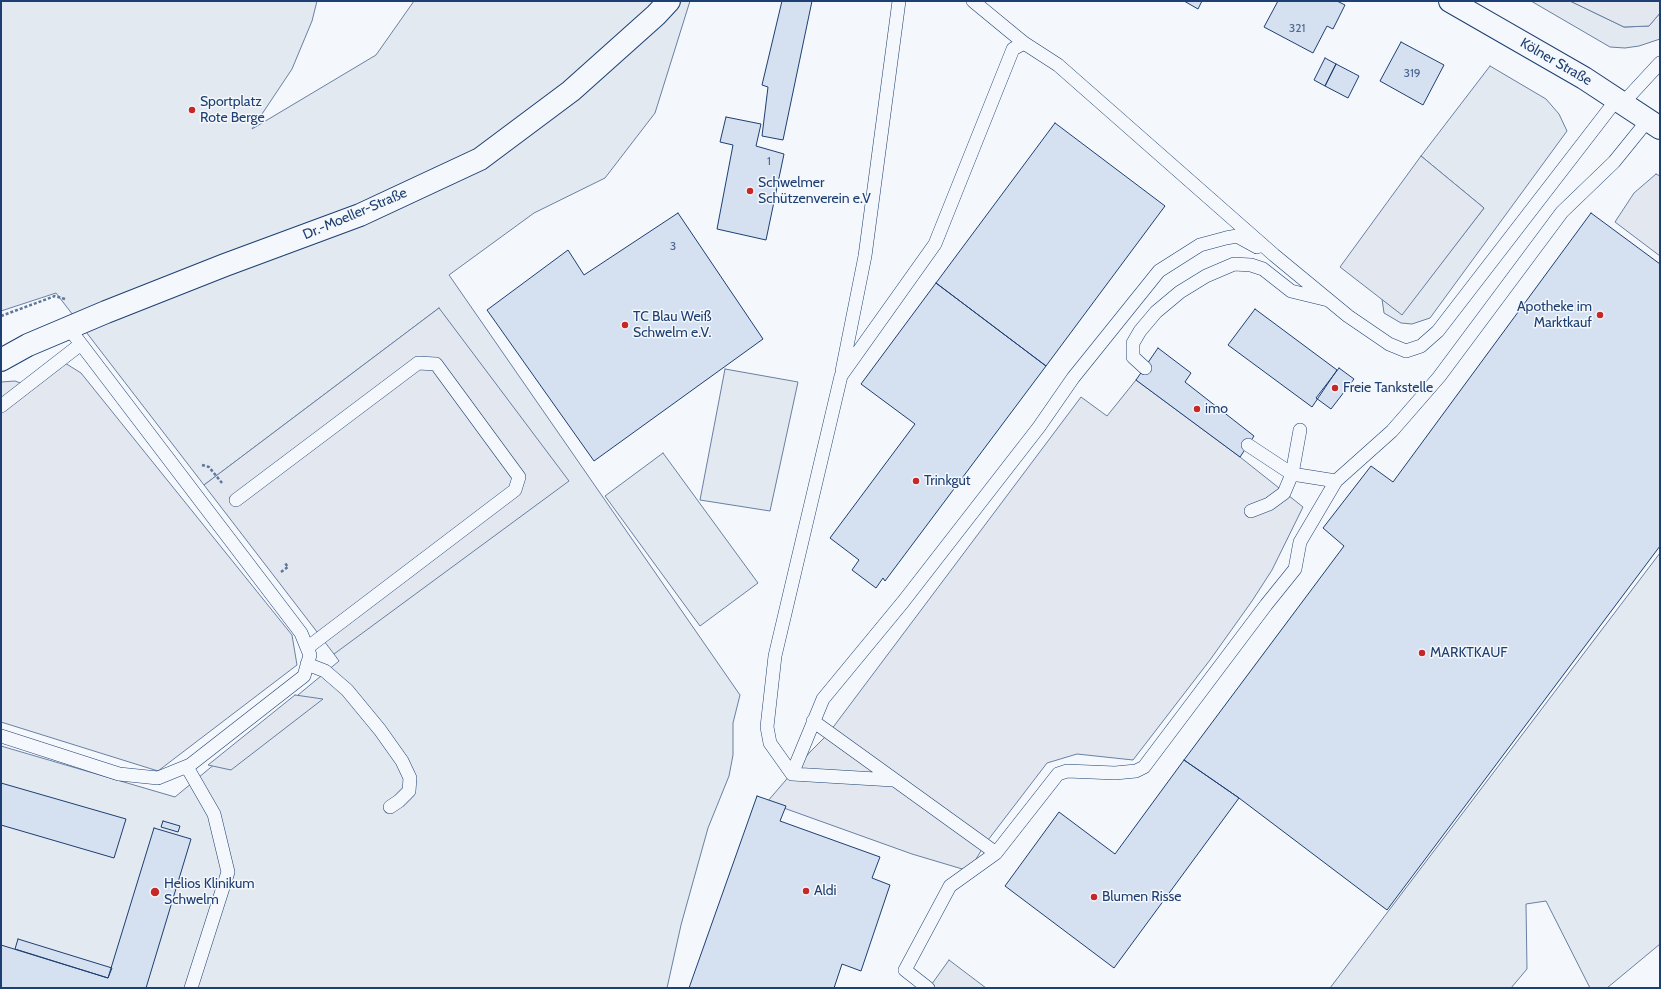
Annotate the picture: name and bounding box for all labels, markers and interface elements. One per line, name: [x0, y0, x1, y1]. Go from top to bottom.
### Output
house number: 321: [1289, 21, 1305, 35]
street label: Kölner Straße: [1517, 35, 1595, 89]
house number: 319: [1403, 66, 1421, 80]
place label: Sportplatz Rote Berge: [200, 94, 265, 126]
marker: Sportplatz Rote Berge: [187, 105, 197, 115]
house number: 1: [767, 154, 771, 168]
place label: Schwelmer Schützenverein e.V: [758, 175, 871, 208]
street label: Dr.-Moeller-Straße: [300, 184, 410, 244]
marker: Schwelmer Schützenverein e.V: [745, 186, 755, 196]
house number: 3: [670, 239, 676, 253]
place label: Apotheke im Marktkauf: [1517, 299, 1592, 332]
place label: TC Blau Weiß Schwelm e.V.: [633, 309, 712, 342]
marker: Apotheke im Marktkauf: [1595, 310, 1605, 320]
marker: TC Blau Weiß Schwelm e.V.: [620, 320, 630, 330]
place label: Freie Tankstelle: [1343, 380, 1433, 396]
marker: Freie Tankstelle: [1330, 383, 1340, 393]
place label: imo: [1205, 401, 1228, 417]
marker: imo: [1192, 404, 1202, 414]
place label: Trinkgut: [924, 473, 970, 489]
marker: Trinkgut: [911, 476, 921, 486]
place label: MARKTKAUF: [1430, 645, 1508, 661]
marker: MARKTKAUF: [1417, 648, 1427, 658]
place label: Helios Klinikum Schwelm: [164, 876, 255, 908]
place label: Aldi: [814, 883, 836, 899]
marker: Helios Klinikum Schwelm: [149, 886, 161, 898]
marker: Aldi: [801, 886, 811, 896]
place label: Blumen Risse: [1102, 889, 1181, 905]
marker: Blumen Risse: [1089, 892, 1099, 902]

